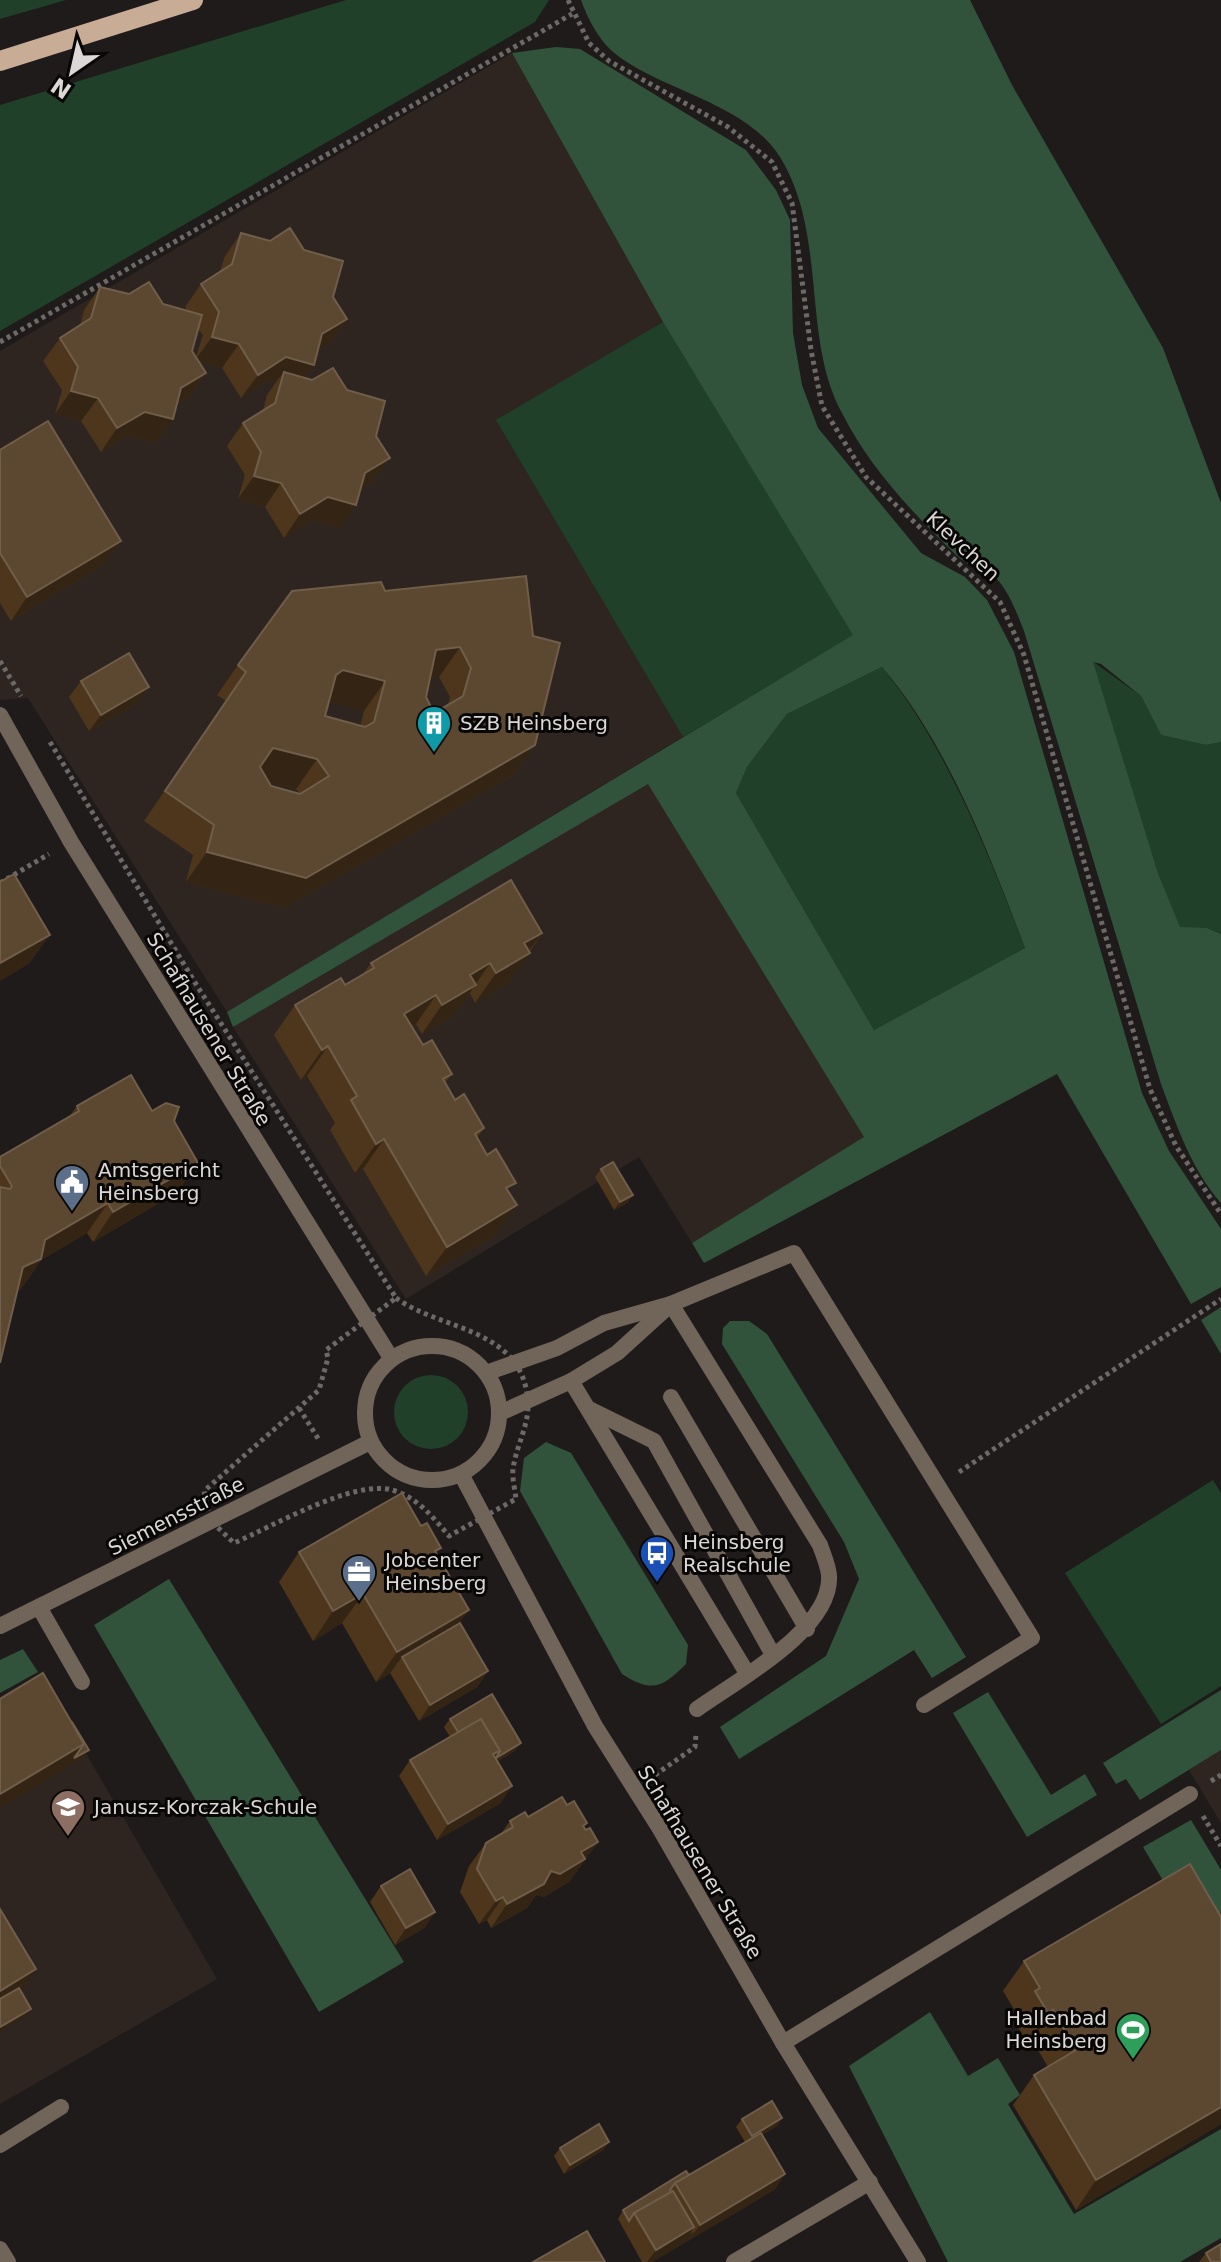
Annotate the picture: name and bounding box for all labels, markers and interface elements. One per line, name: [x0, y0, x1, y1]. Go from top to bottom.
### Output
north arrow: [32, 32, 112, 112]
text: N: [46, 73, 76, 104]
street label: Klevchen: [921, 506, 1005, 586]
building icon: SZB Heinsberg: [415, 704, 453, 754]
place label: SZB Heinsberg: [460, 711, 608, 735]
street label: Schafhausener Straße: [142, 928, 276, 1130]
place label: Amtsgericht Heinsberg: [98, 1158, 220, 1205]
public building icon: Amtsgericht Heinsberg: [53, 1163, 91, 1213]
street label: Siemensstraße: [104, 1471, 248, 1561]
place label: Heinsberg Realschule: [683, 1530, 791, 1577]
bus stop icon: Heinsberg Realschule: [638, 1534, 676, 1584]
place label: Jobcenter Heinsberg: [383, 1548, 487, 1595]
office icon: Jobcenter Heinsberg: [340, 1553, 378, 1603]
street label: Schafhausener Straße: [633, 1761, 767, 1963]
school or university icon: Janusz-Korczak-Schule: [49, 1788, 87, 1838]
place label: Janusz-Korczak-Schule: [92, 1795, 317, 1819]
place label: Hallenbad Heinsberg: [1005, 2006, 1107, 2053]
sports icon: Hallenbad Heinsberg: [1114, 2011, 1152, 2061]

